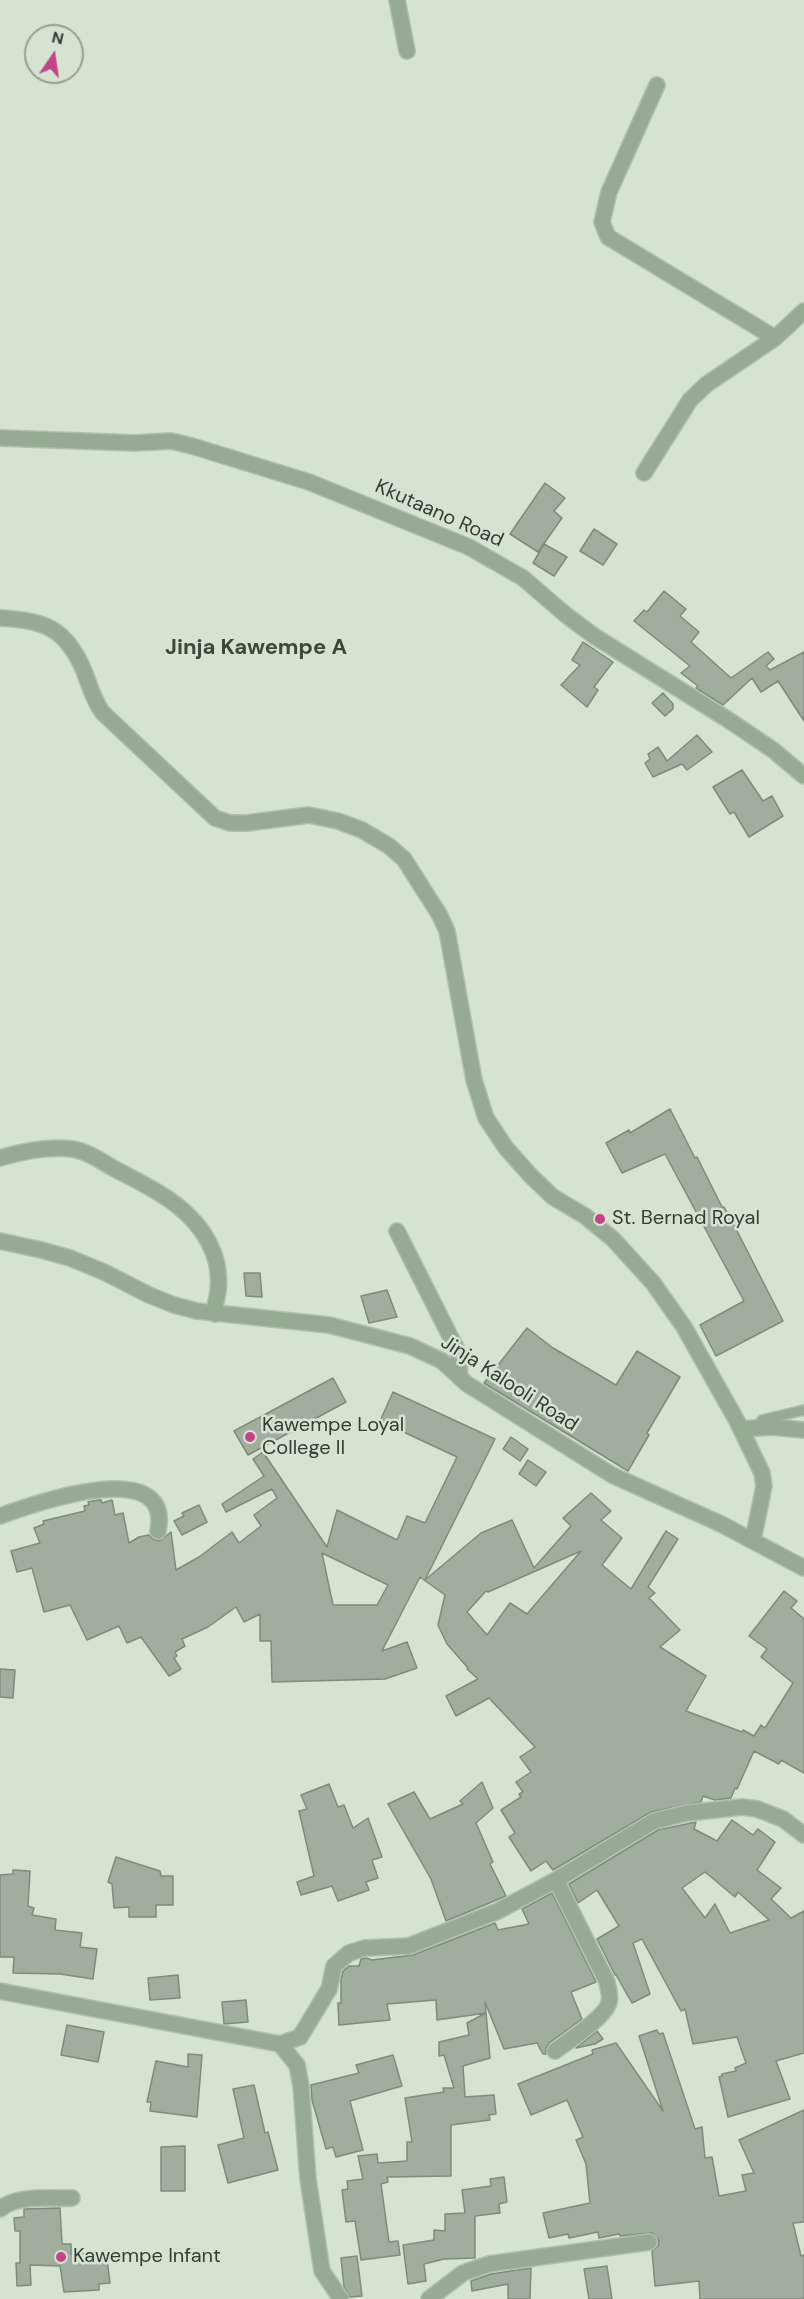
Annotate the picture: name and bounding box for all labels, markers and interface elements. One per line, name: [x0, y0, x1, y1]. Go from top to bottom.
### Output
north arrow: [24, 24, 84, 84]
text: N: [50, 26, 66, 49]
street label: Kkutaano Road: [371, 475, 507, 553]
district label: Jinja Kawempe A: [165, 635, 347, 661]
place label: St. Bernad Royal: [612, 1207, 760, 1231]
marker: St. Bernad Royal: [593, 1212, 607, 1226]
street label: Jinja Kalooli Road: [436, 1331, 582, 1437]
place label: Kawempe Loyal College II: [262, 1414, 404, 1461]
marker: Kawempe Loyal College II: [243, 1430, 257, 1444]
place label: Kawempe Infant: [73, 2245, 221, 2269]
marker: Kawempe Infant: [54, 2250, 68, 2264]

